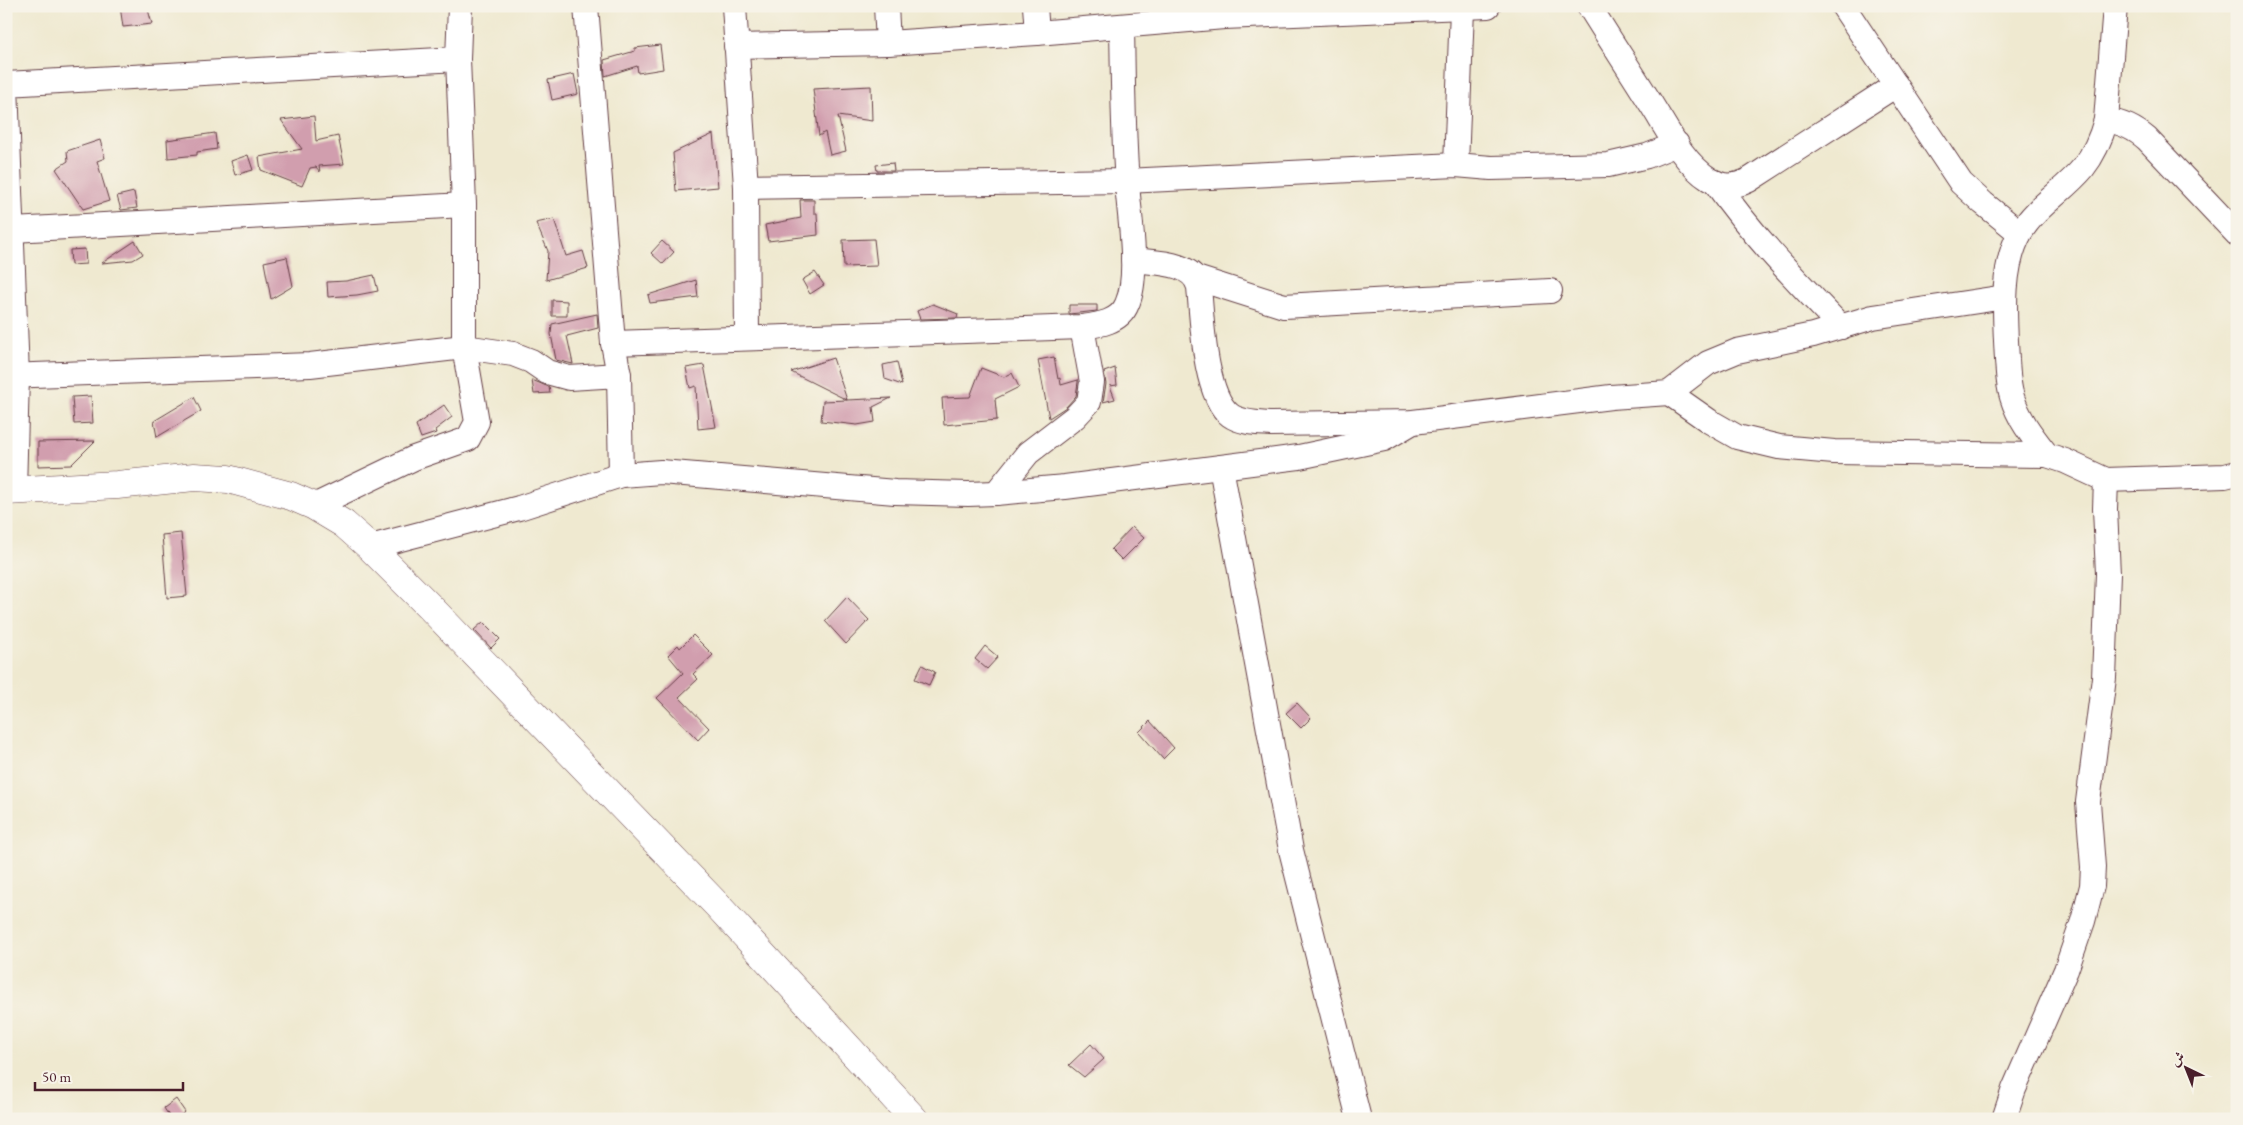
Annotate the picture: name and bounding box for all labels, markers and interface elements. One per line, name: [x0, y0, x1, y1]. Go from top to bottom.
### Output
north arrow: [2160, 1042, 2210, 1092]
text: ش: [2166, 1047, 2188, 1070]
scale bar: [35, 1060, 182, 1092]
text: 50 m: [42, 1067, 71, 1086]

